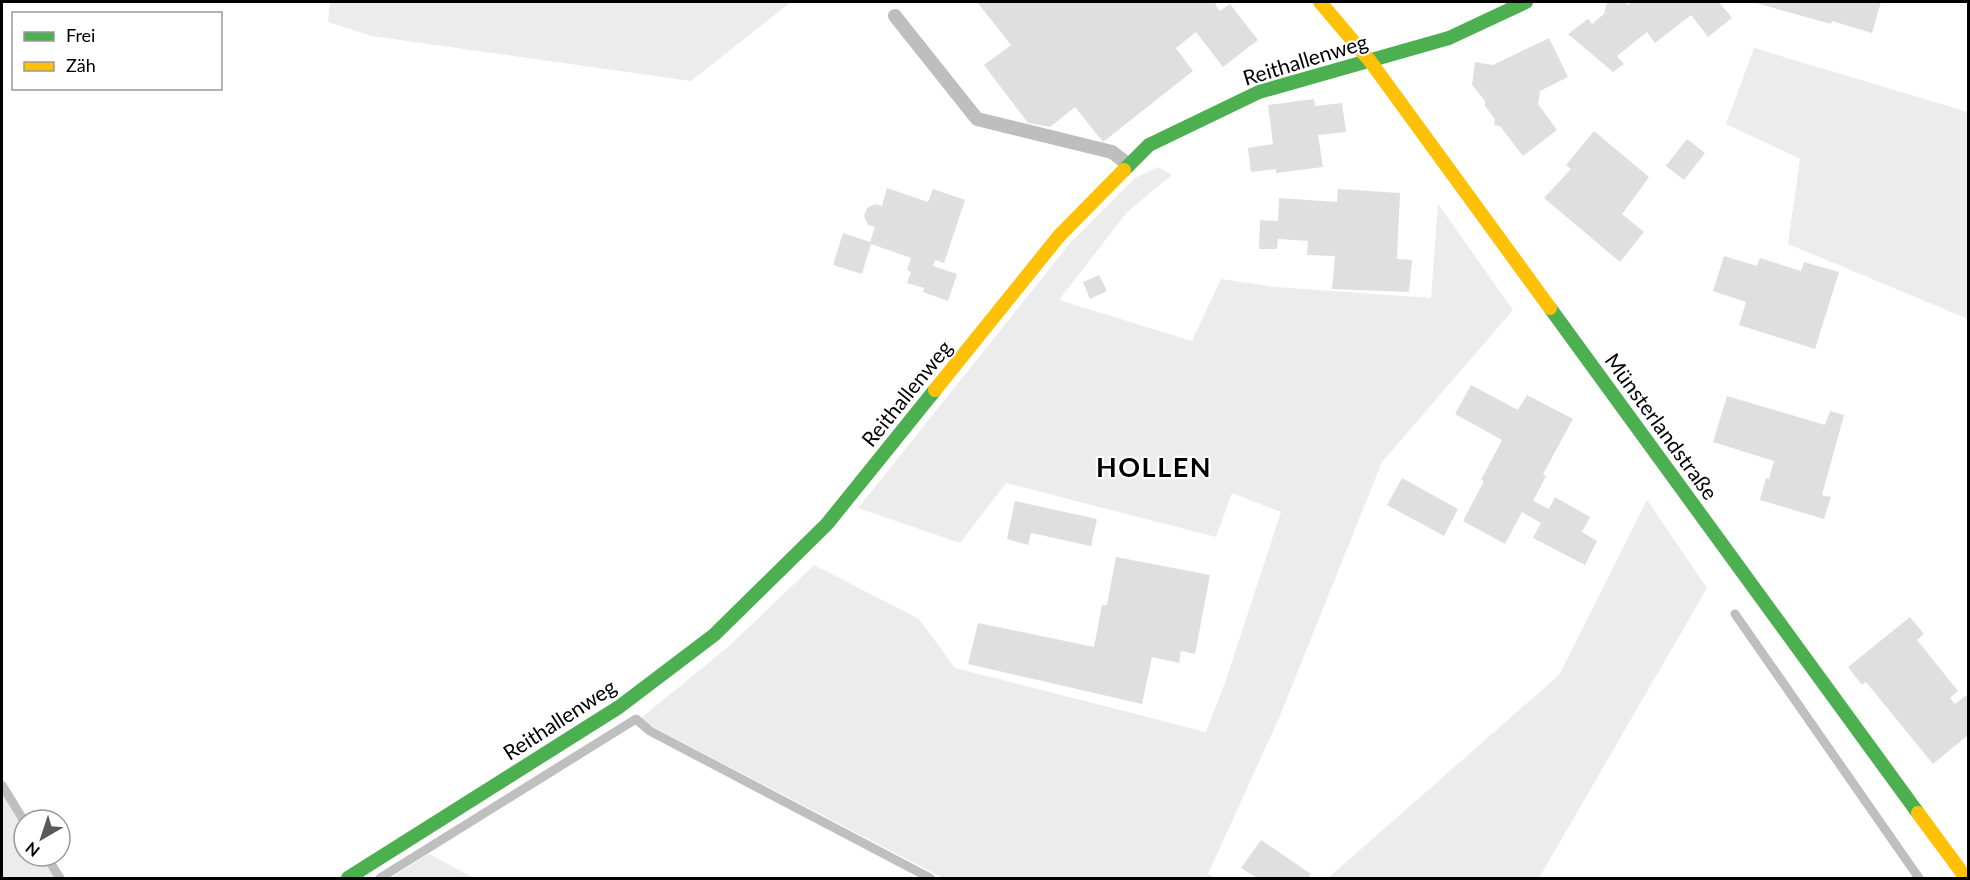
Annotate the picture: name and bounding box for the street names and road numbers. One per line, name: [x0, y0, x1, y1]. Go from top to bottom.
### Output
street label: Reithallenweg: [1240, 28, 1371, 90]
street label: Reithallenweg: [856, 335, 956, 451]
street label: Münsterlandstraße: [1601, 348, 1723, 504]
street label: Reithallenweg: [498, 673, 620, 765]

